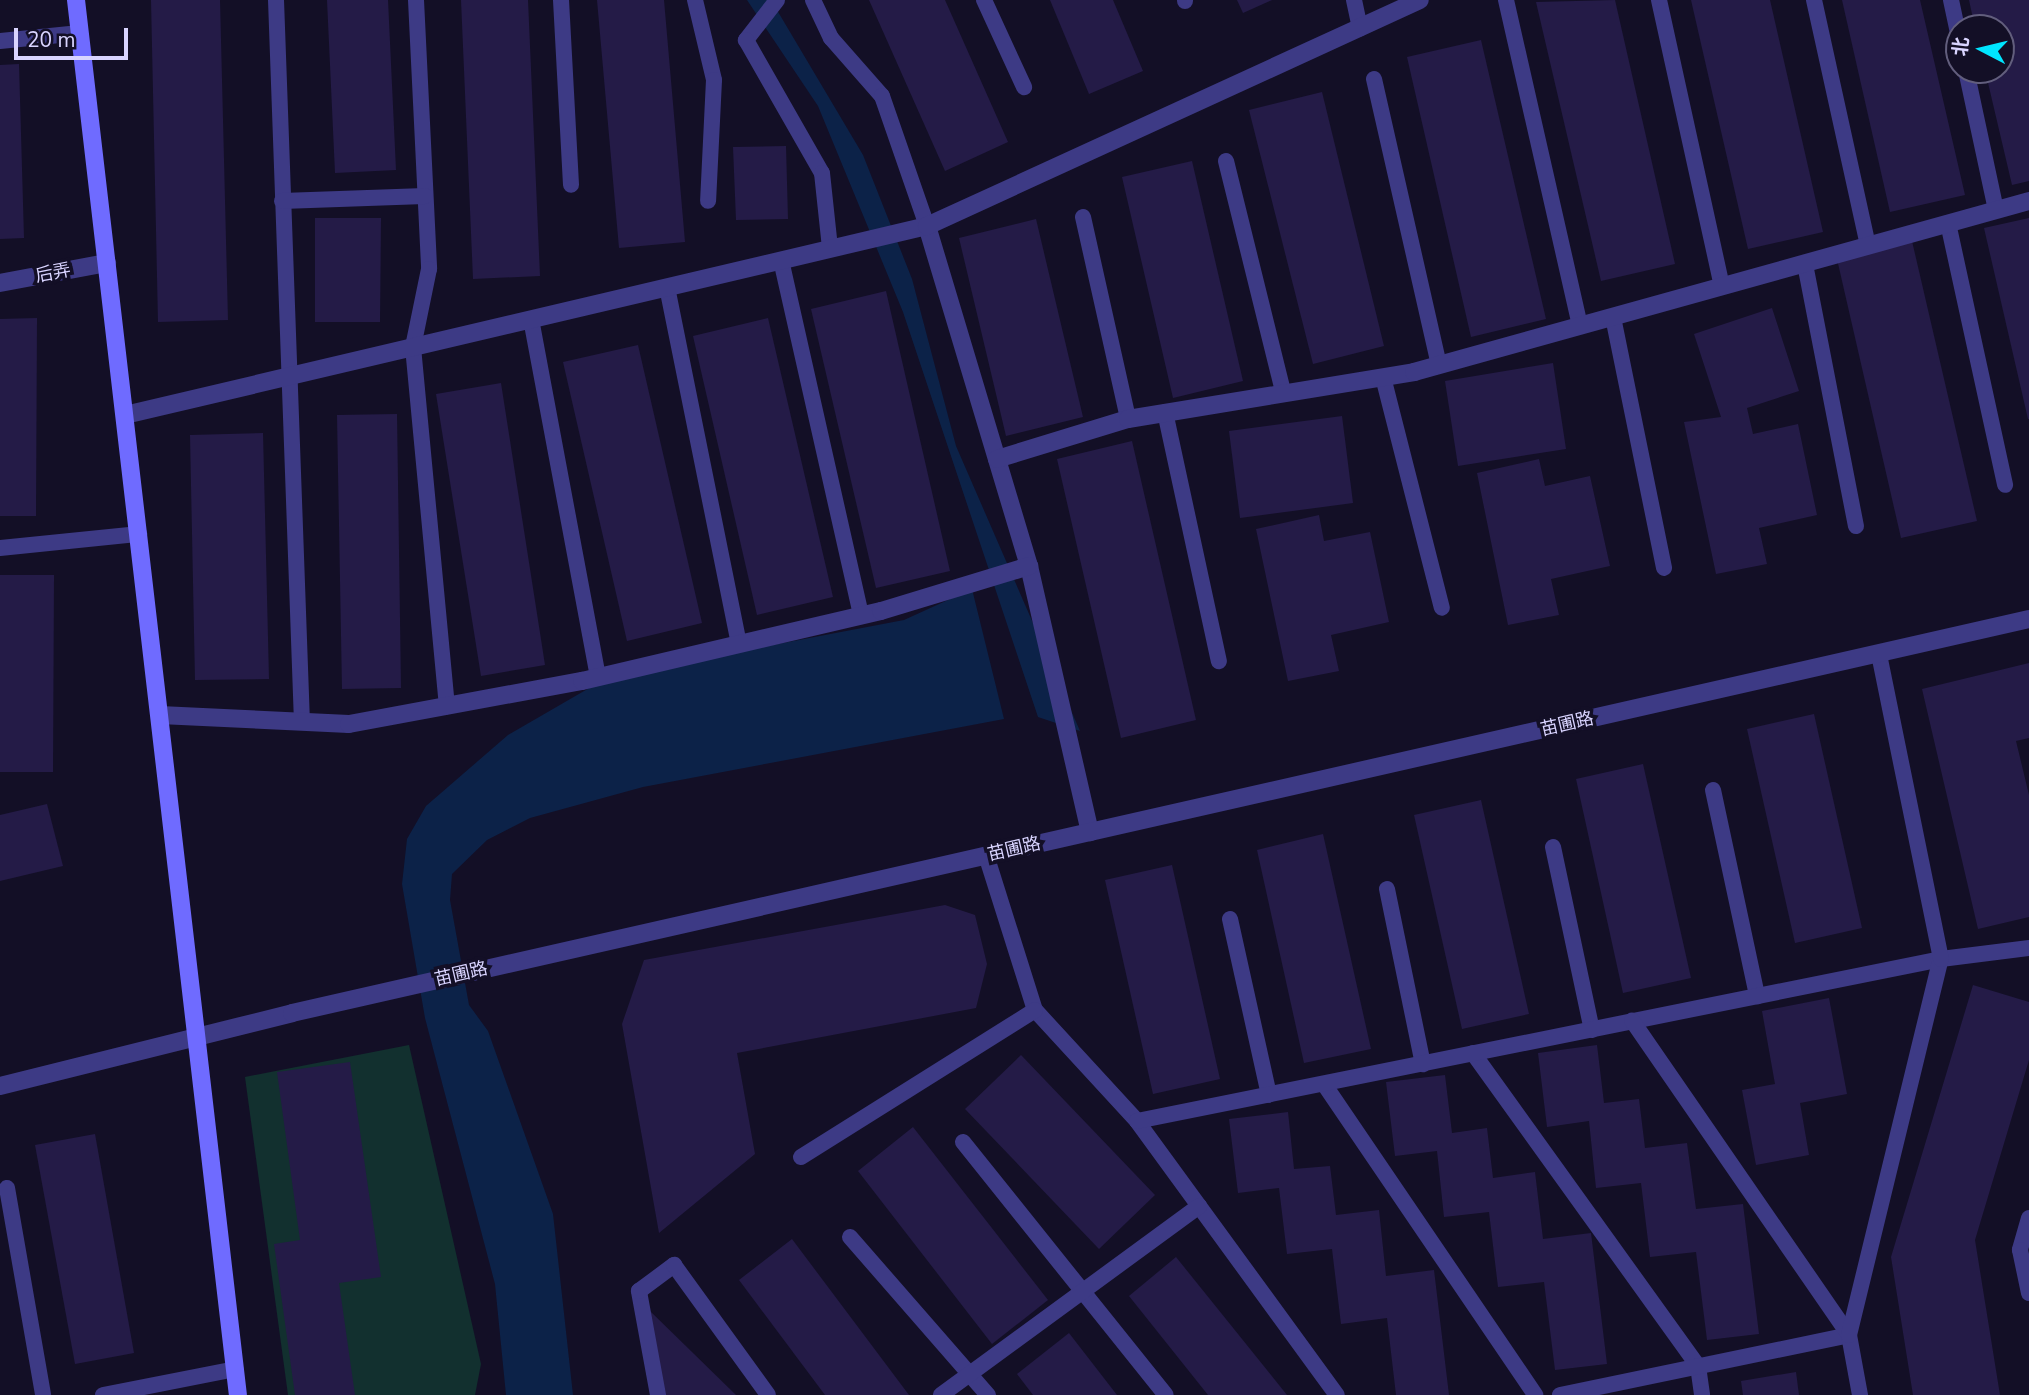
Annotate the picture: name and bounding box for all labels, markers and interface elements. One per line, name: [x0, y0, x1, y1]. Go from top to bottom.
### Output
scale bar: [18, 14, 131, 58]
north arrow: [1945, 14, 2015, 84]
text: 20 m: [27, 26, 76, 54]
text: 北: [1947, 36, 1975, 58]
street label: 后弄: [33, 259, 73, 287]
street label: 苗圃路: [1538, 707, 1596, 741]
street label: 苗圃路: [985, 832, 1043, 866]
street label: 苗圃路: [432, 957, 490, 991]

